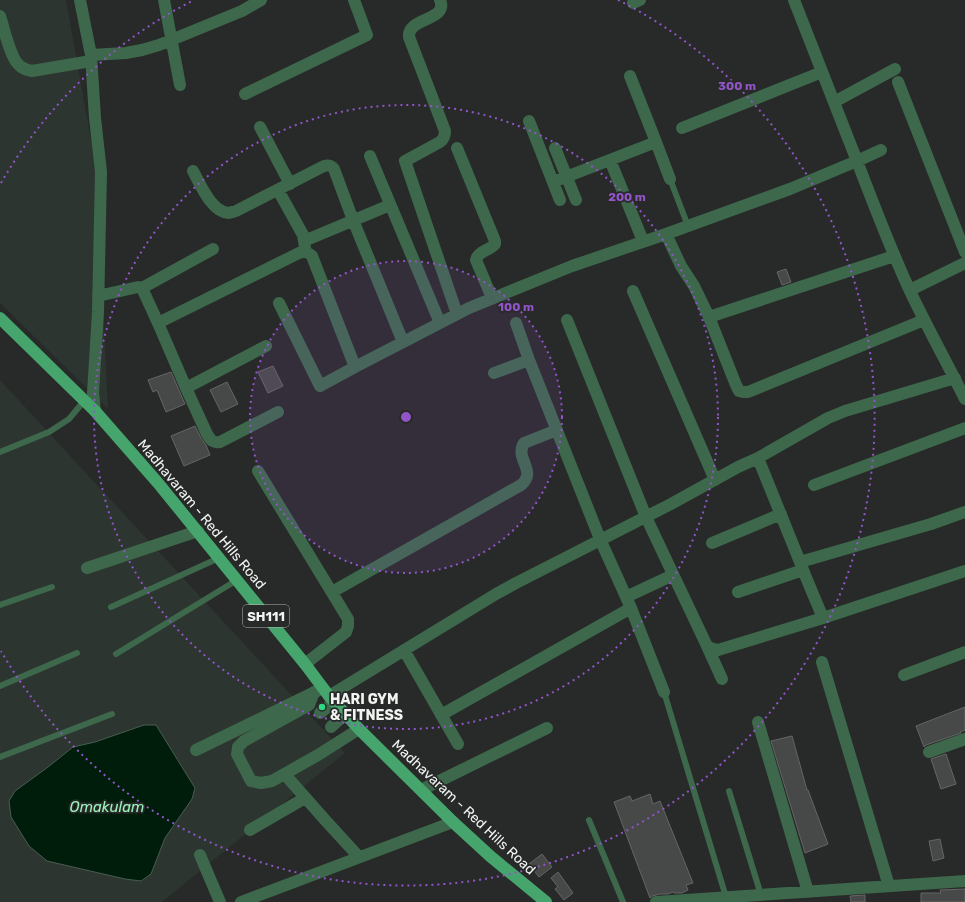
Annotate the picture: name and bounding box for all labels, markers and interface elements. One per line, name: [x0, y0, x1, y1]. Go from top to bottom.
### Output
text: 300 m: [718, 79, 756, 93]
text: 200 m: [608, 190, 646, 204]
text: 100 m: [498, 300, 534, 314]
centre of rings: [399, 410, 413, 424]
street label: Madhavaram - Red Hills Road: [134, 436, 269, 593]
road number: SH111: [243, 605, 289, 627]
place label: HARI GYM & FITNESS: [330, 691, 403, 724]
marker: HARI GYM & FITNESS: [317, 702, 327, 712]
street label: Madhavaram - Red Hills Road: [388, 736, 539, 878]
water label: Omakulam: [70, 798, 144, 816]

